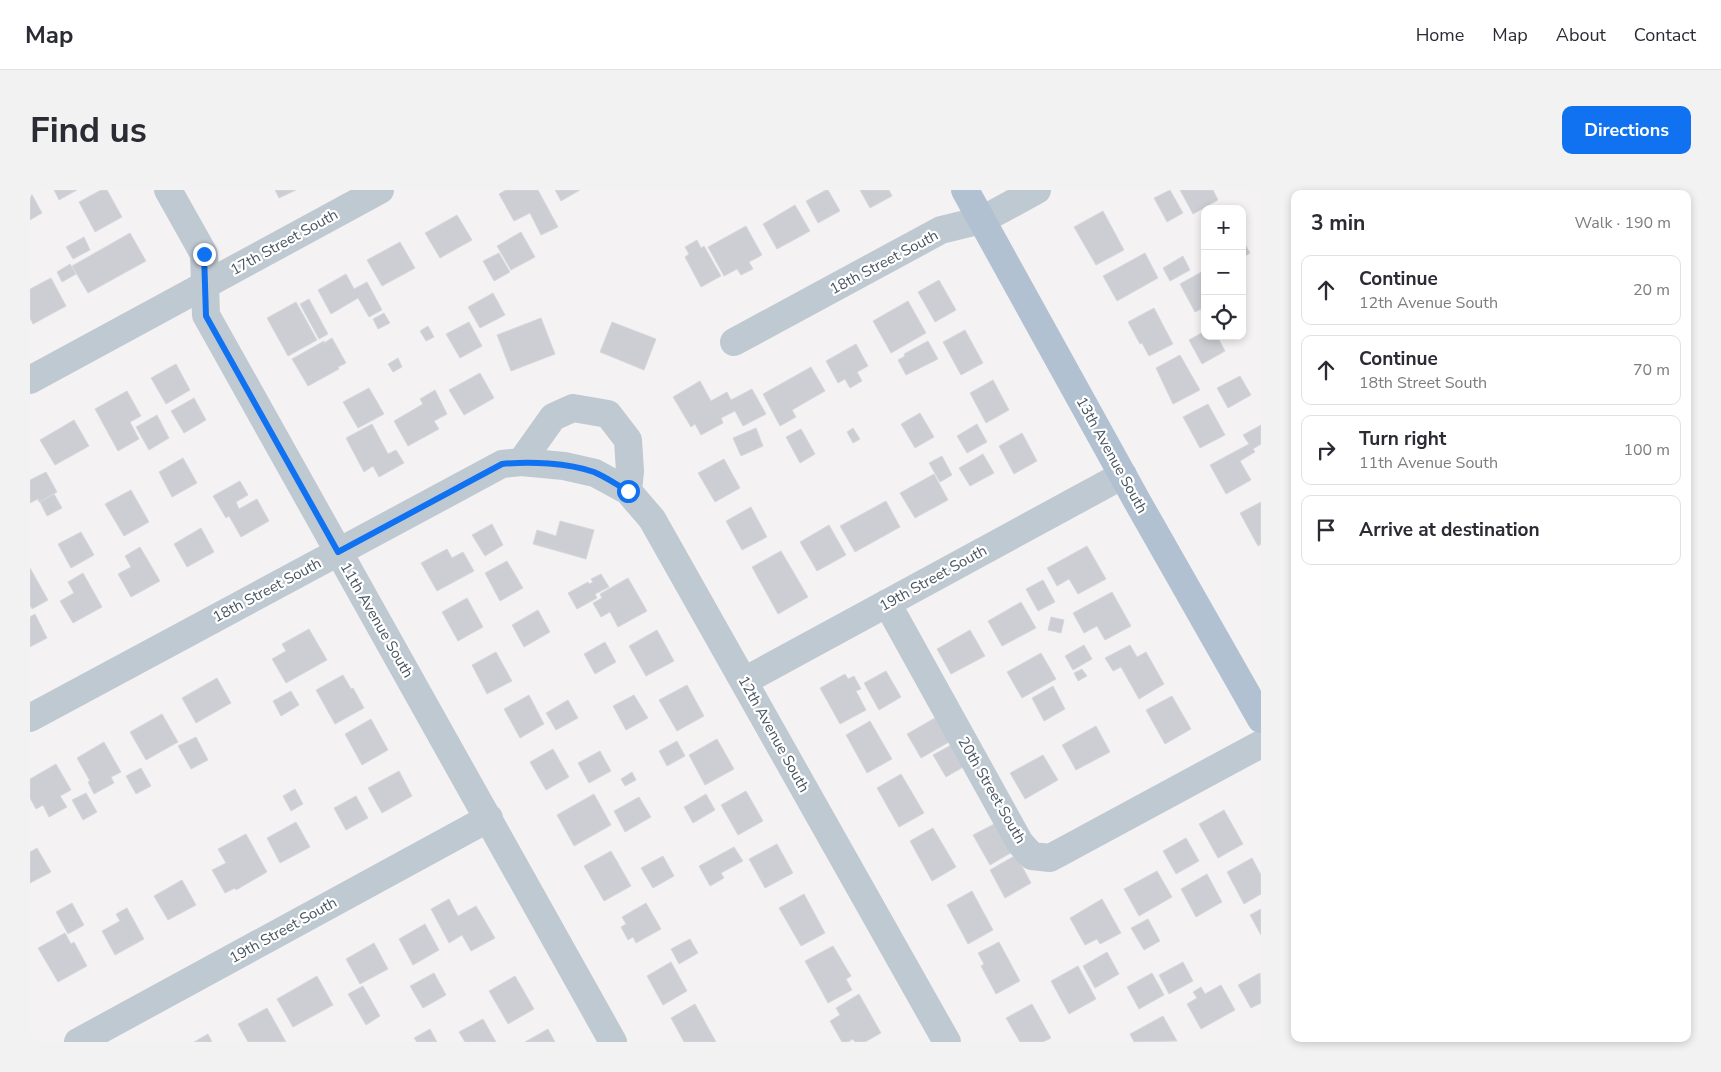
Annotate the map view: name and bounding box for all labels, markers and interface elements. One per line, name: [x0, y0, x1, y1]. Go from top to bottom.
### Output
text: Map: [25, 19, 73, 51]
text: Home: [1416, 23, 1464, 47]
text: Map: [1492, 23, 1528, 47]
text: About: [1556, 23, 1606, 47]
text: Contact: [1634, 23, 1696, 47]
button: Directions: [1562, 106, 1691, 154]
text: Find us: [30, 107, 147, 154]
street label: 17th Street South: [227, 204, 341, 280]
map controls: [1201, 205, 1246, 340]
button: +: [1201, 205, 1246, 250]
text: 3 min: [1311, 209, 1365, 237]
text: Walk · 190 m: [1575, 212, 1671, 234]
street label: 18th Street South: [826, 225, 942, 299]
route end: [193, 243, 216, 266]
button: −: [1201, 250, 1246, 295]
text: Continue: [1359, 266, 1438, 292]
icon: ahead: [1312, 276, 1340, 304]
text: 20 m: [1633, 279, 1670, 301]
text: 12th Avenue South: [1359, 292, 1498, 314]
button: locate: [1201, 295, 1246, 340]
text: Continue: [1359, 346, 1438, 372]
icon: ahead: [1312, 356, 1340, 384]
text: 70 m: [1633, 359, 1670, 381]
text: 18th Street South: [1359, 372, 1487, 394]
street label: 13th Avenue South: [1072, 393, 1152, 517]
text: Turn right: [1359, 426, 1446, 452]
icon: right: [1312, 436, 1340, 464]
text: 100 m: [1623, 439, 1670, 461]
text: 11th Avenue South: [1359, 452, 1498, 474]
route start: [617, 480, 640, 503]
icon: arrive: [1312, 516, 1340, 544]
text: Arrive at destination: [1359, 517, 1540, 543]
street label: 19th Street South: [876, 540, 990, 616]
street label: 18th Street South: [209, 553, 325, 627]
street label: 11th Avenue South: [336, 559, 418, 681]
street label: 12th Avenue South: [734, 672, 814, 796]
street label: 20th Street South: [953, 733, 1031, 847]
street label: 19th Street South: [226, 892, 340, 968]

